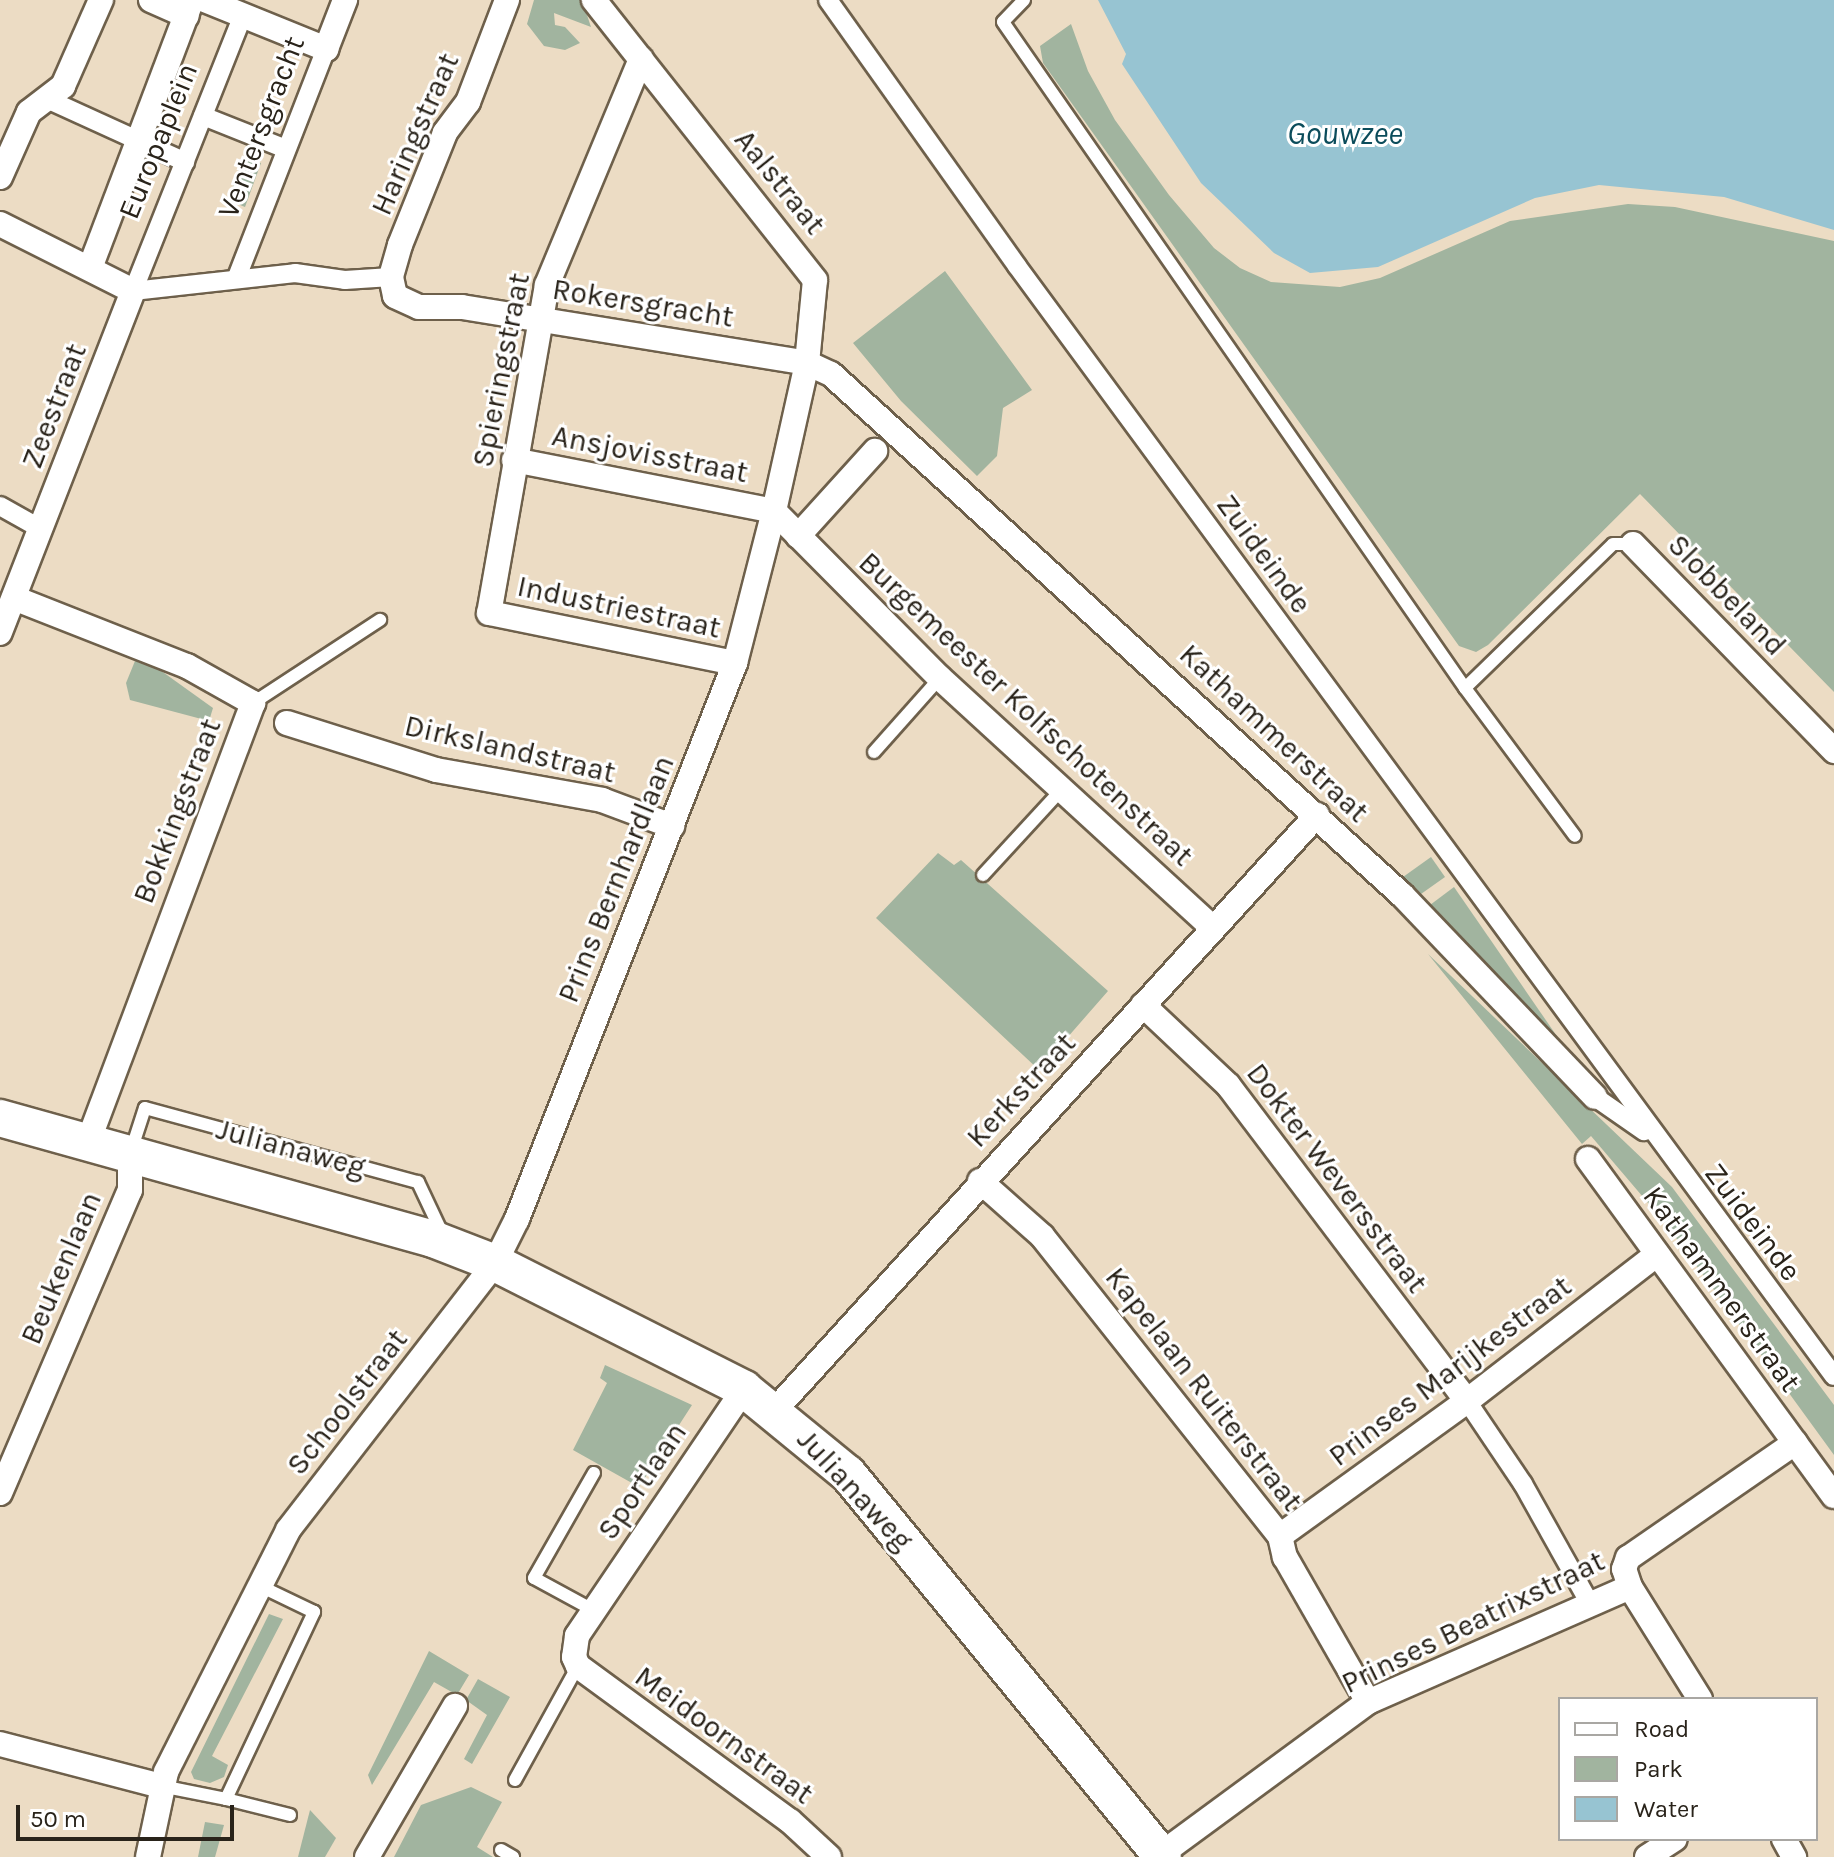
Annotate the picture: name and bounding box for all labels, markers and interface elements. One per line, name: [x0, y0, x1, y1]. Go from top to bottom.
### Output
street label: Ventersgracht: [210, 31, 312, 223]
street label: Haringstraat: [363, 47, 467, 221]
street label: Europaplein: [110, 58, 206, 224]
water label: Gouwzee: [1287, 115, 1403, 153]
street label: Aalstraat: [727, 122, 833, 242]
street label: Spieringstraat: [465, 270, 537, 470]
street label: Rokersgracht: [550, 271, 736, 335]
street label: Zeestraat: [14, 339, 94, 473]
street label: Ansjovisstraat: [549, 417, 751, 491]
street label: Zuideinde: [1209, 487, 1319, 621]
street label: Slobbeland: [1660, 527, 1794, 663]
street label: Burgemeester Kolfschotenstraat: [851, 544, 1201, 874]
street label: Industriestraat: [514, 568, 724, 646]
street label: Kathammerstraat: [1172, 636, 1376, 830]
street label: Dirkslandstraat: [401, 707, 619, 791]
street label: Bokkingstraat: [125, 714, 229, 908]
street label: Prins Bernhardlaan: [550, 750, 682, 1008]
street label: Kerkstraat: [959, 1025, 1083, 1155]
street label: Dokter Weversstraat: [1239, 1056, 1435, 1300]
street label: Julianaweg: [213, 1111, 369, 1185]
street label: Zuideinde: [1697, 1156, 1809, 1288]
street label: Kathammerstraat: [1635, 1179, 1809, 1399]
street label: Beukenlaan: [13, 1186, 109, 1350]
street label: Kapelaan Ruiterstraat: [1098, 1260, 1310, 1518]
street label: Prinses Marijkestraat: [1322, 1268, 1578, 1474]
street label: Schoolstraat: [279, 1322, 415, 1482]
street label: Sportlaan: [590, 1416, 694, 1546]
street label: Julianaweg: [790, 1422, 920, 1558]
street label: Prinses Beatrixstraat: [1336, 1543, 1610, 1701]
street label: Meidoornstraat: [628, 1658, 820, 1812]
legend: [1558, 1697, 1818, 1841]
text: Road: [1634, 1715, 1689, 1743]
text: Park: [1634, 1755, 1683, 1783]
scale bar: [20, 1789, 238, 1839]
text: Water: [1634, 1795, 1698, 1823]
text: 50 m: [30, 1805, 86, 1833]

